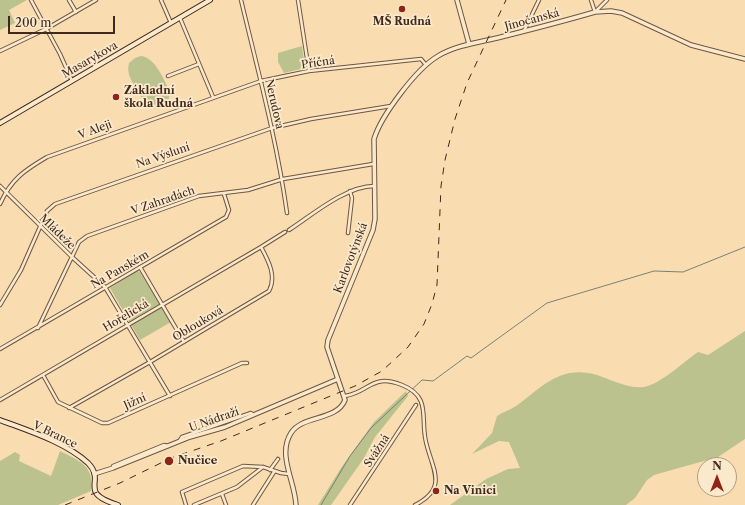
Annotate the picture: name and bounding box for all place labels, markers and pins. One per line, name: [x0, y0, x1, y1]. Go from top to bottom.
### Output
marker: MŠ Rudná: [397, 4, 407, 14]
place label: MŠ Rudná: [373, 15, 431, 29]
place label: Základní škola Rudná: [124, 84, 193, 110]
marker: Základní škola Rudná: [111, 92, 121, 102]
place label: Nučice: [178, 454, 217, 468]
marker: Nučice: [163, 455, 175, 467]
place label: Na Vinici: [444, 484, 496, 498]
marker: Na Vinici: [431, 486, 441, 496]

